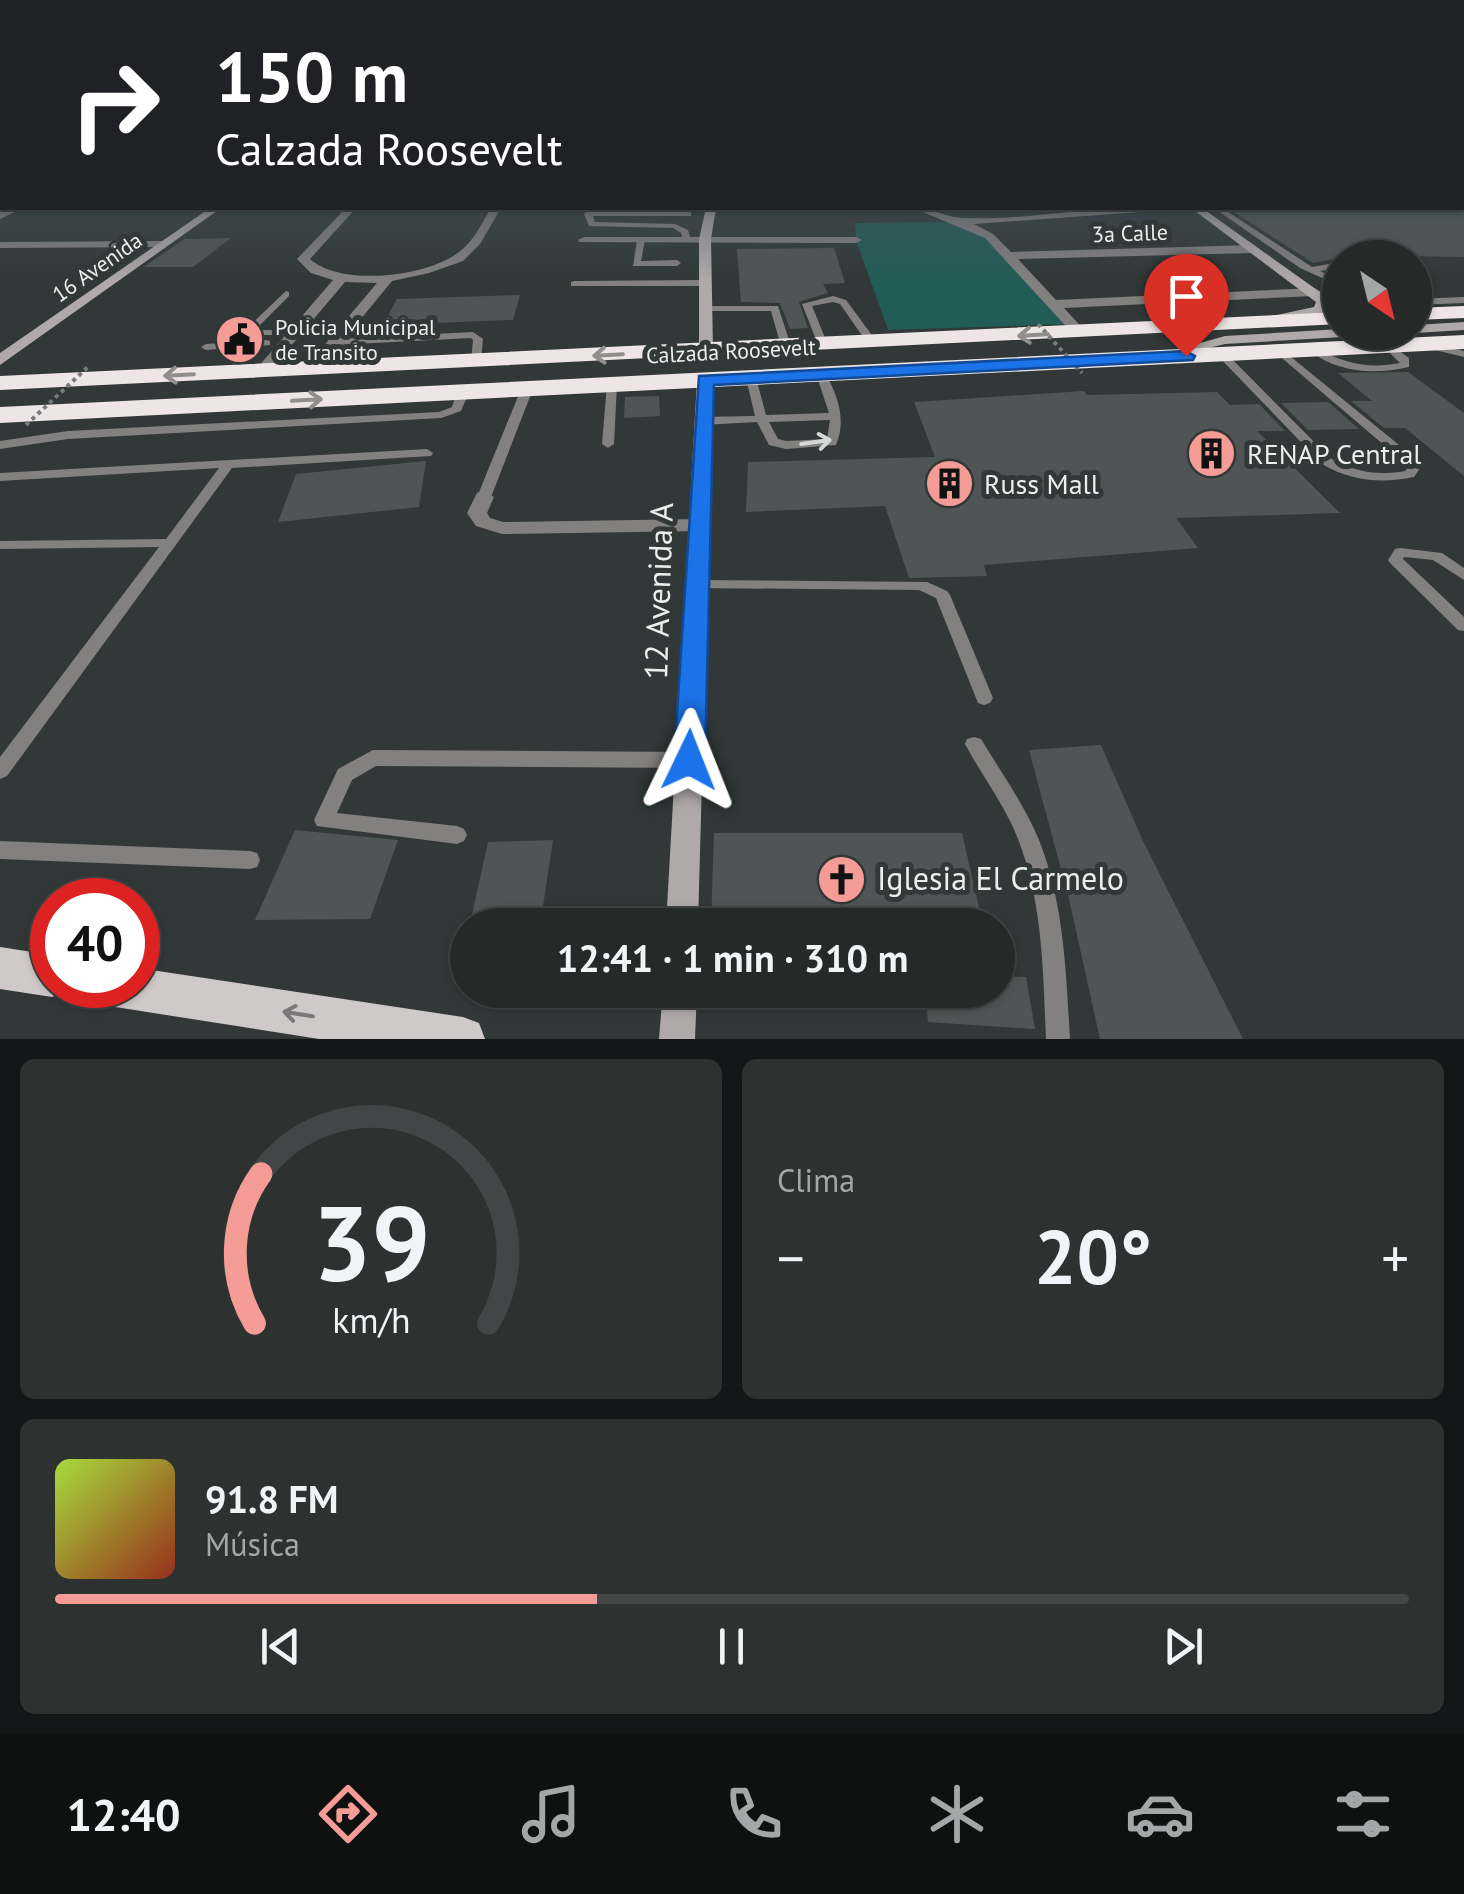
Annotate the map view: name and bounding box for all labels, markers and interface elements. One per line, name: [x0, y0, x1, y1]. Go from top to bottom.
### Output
text: 150 m: [215, 31, 408, 121]
icon: right: [50, 40, 180, 170]
text: Calzada Roosevelt: [215, 119, 563, 177]
street label: 3a Calle: [1092, 218, 1168, 248]
street label: 16 Avenida: [47, 226, 147, 308]
north arrow: [1322, 240, 1432, 350]
map controls: [1322, 240, 1432, 350]
pin: [1144, 254, 1229, 357]
icon: arrive: [1159, 269, 1214, 324]
place label: Policia Municipal de Transito: [275, 313, 436, 366]
public building icon: Policia Municipal de Transito: [214, 314, 266, 366]
one-way arrow: [1017, 326, 1050, 345]
street label: Calzada Roosevelt: [645, 333, 817, 369]
one-way arrow: [593, 345, 625, 364]
one-way arrow: [163, 365, 195, 384]
one-way arrow: [291, 390, 323, 409]
building icon: RENAP Central: [1186, 428, 1238, 480]
one-way arrow: [799, 433, 832, 451]
place label: RENAP Central: [1247, 435, 1422, 472]
building icon: Russ Mall: [923, 458, 975, 510]
place label: Russ Mall: [984, 465, 1099, 502]
street label: 12 Avenida A: [634, 502, 682, 680]
position arrow: [637, 708, 741, 812]
church icon: Iglesia El Carmelo: [816, 853, 868, 905]
place label: Iglesia El Carmelo: [877, 857, 1124, 899]
speed limit sign: 40: [30, 878, 160, 1008]
text: 12:41 · 1 min · 310 m: [557, 933, 908, 982]
one-way arrow: [282, 1004, 315, 1022]
text: Clima: [777, 1159, 855, 1201]
text: 39: [312, 1175, 430, 1310]
text: 20°: [1034, 1208, 1152, 1305]
text: −: [777, 1222, 805, 1293]
text: +: [1381, 1222, 1409, 1293]
text: km/h: [332, 1297, 410, 1343]
text: 91.8 FM: [205, 1474, 338, 1523]
text: Música: [205, 1523, 300, 1565]
icon: previous: [253, 1619, 308, 1674]
icon: pause: [704, 1619, 759, 1674]
icon: next: [1156, 1619, 1211, 1674]
icon: directions: [313, 1779, 383, 1849]
icon: music: [516, 1779, 586, 1849]
icon: phone: [719, 1779, 789, 1849]
icon: climate: [922, 1779, 992, 1849]
icon: car: [1125, 1779, 1195, 1849]
icon: filters: [1328, 1779, 1398, 1849]
text: 12:40: [66, 1785, 181, 1843]

